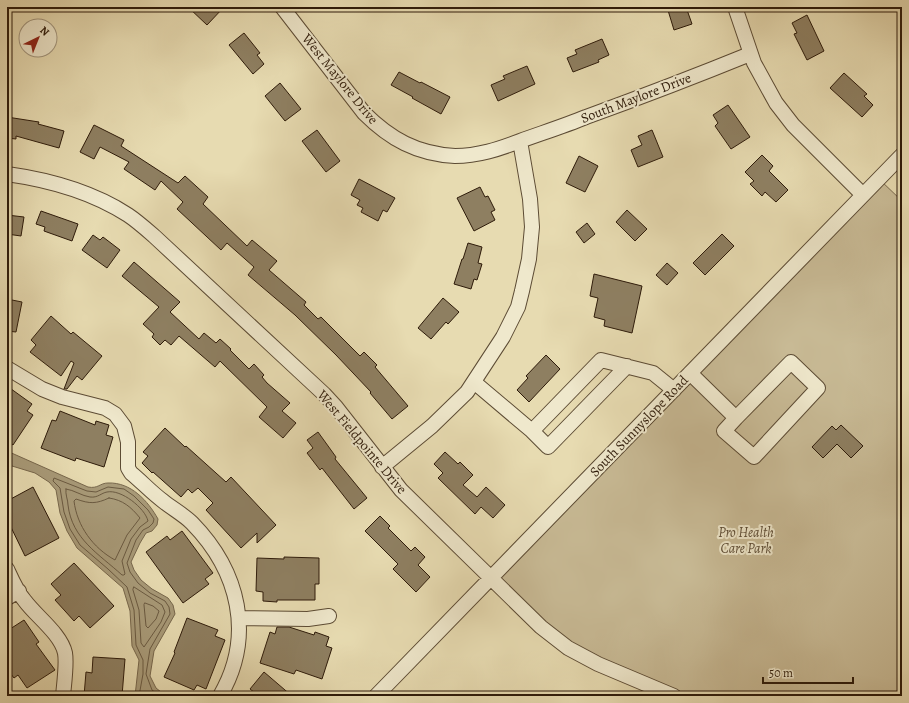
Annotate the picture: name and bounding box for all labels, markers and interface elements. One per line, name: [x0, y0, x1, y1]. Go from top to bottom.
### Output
north arrow: [18, 18, 58, 58]
text: N: [36, 23, 53, 39]
street label: West Maylore Drive: [297, 29, 382, 128]
street label: South Maylore Drive: [578, 68, 694, 128]
street label: South Sunnyslope Road: [585, 371, 693, 481]
street label: West Fieldpointe Drive: [312, 385, 411, 498]
park label: Pro Health Care Park: [718, 523, 774, 558]
scale bar: [763, 659, 853, 685]
text: 50 m: [769, 665, 793, 681]

